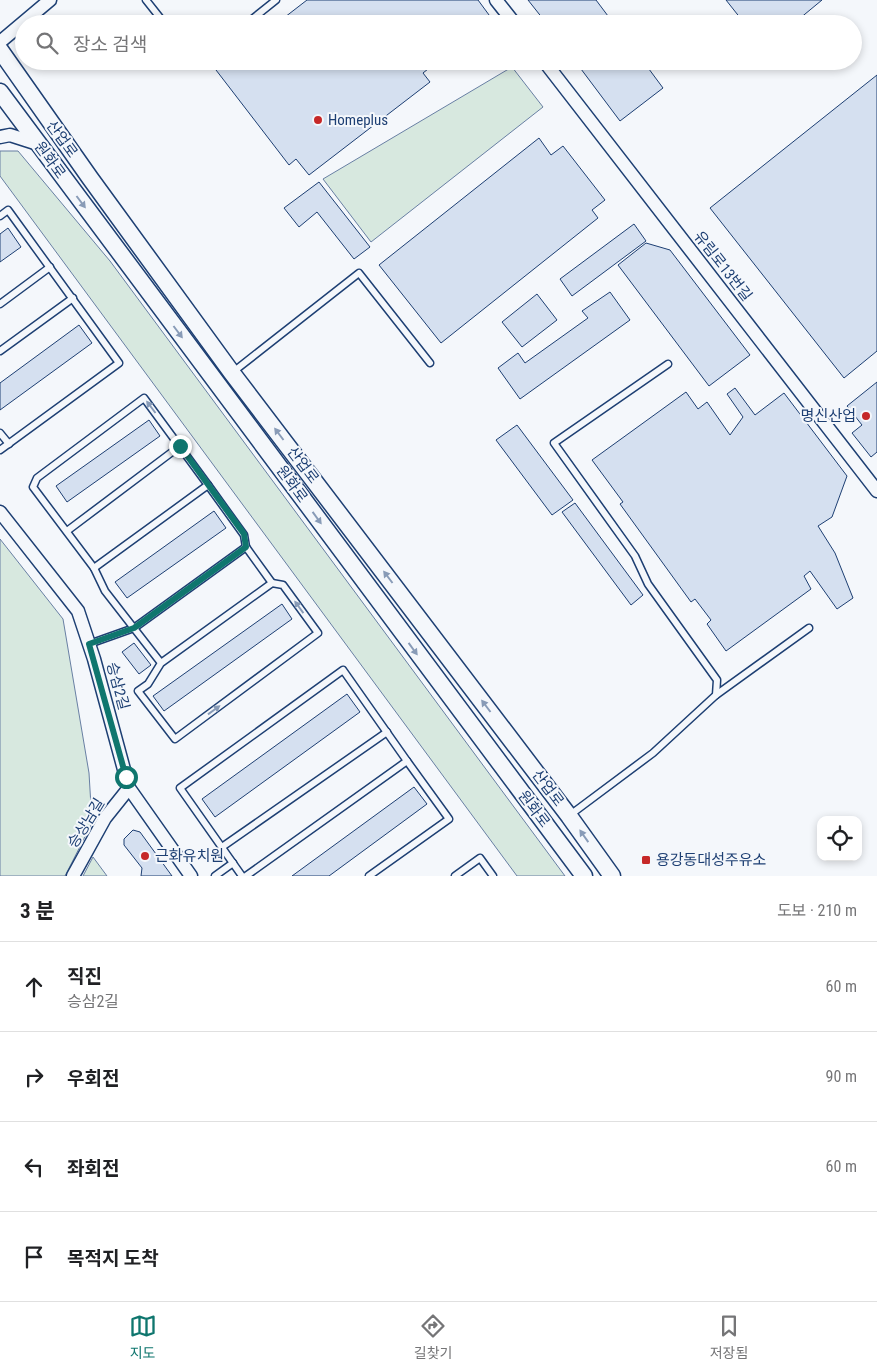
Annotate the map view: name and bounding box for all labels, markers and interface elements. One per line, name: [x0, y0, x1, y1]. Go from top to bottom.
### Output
search box: [15, 15, 862, 70]
icon: search: [33, 29, 61, 57]
text: 장소 검색: [73, 33, 147, 56]
place label: Homeplus: [328, 111, 388, 129]
marker: Homeplus: [312, 114, 324, 126]
street label: 산업로: [43, 117, 81, 161]
street label: 원화로: [31, 138, 69, 182]
one-way arrow: [75, 195, 86, 208]
street label: 유림로13번길: [690, 227, 756, 305]
one-way arrow: [173, 325, 183, 339]
one-way arrow: [146, 400, 156, 414]
place label: 명신산업: [801, 407, 856, 425]
marker: 명신산업: [860, 410, 872, 422]
one-way arrow: [273, 428, 284, 441]
route end: [169, 435, 192, 458]
street label: 산업로: [283, 443, 323, 487]
street label: 원화로: [273, 462, 311, 506]
one-way arrow: [312, 512, 322, 525]
one-way arrow: [382, 571, 393, 584]
one-way arrow: [294, 600, 304, 613]
one-way arrow: [408, 642, 419, 655]
street label: 승삼2길: [103, 660, 133, 712]
one-way arrow: [481, 699, 491, 713]
one-way arrow: [207, 705, 221, 715]
route start: [115, 766, 138, 789]
street label: 산업로: [528, 766, 568, 810]
street label: 원화로: [514, 787, 554, 831]
street label: 승상남길: [64, 795, 108, 851]
map controls: [817, 816, 862, 861]
button: locate: [817, 816, 862, 861]
one-way arrow: [579, 829, 589, 843]
place label: 근화유치원: [155, 847, 224, 865]
marker: 근화유치원: [139, 850, 151, 862]
place label: 용강동대성주유소: [656, 851, 767, 869]
marker: 용강동대성주유소: [640, 854, 652, 866]
text: 3 분: [20, 899, 55, 923]
text: 도보 · 210 m: [777, 901, 857, 920]
text: 직진: [67, 965, 102, 988]
icon: ahead: [20, 973, 48, 1001]
text: 60 m: [825, 977, 857, 996]
text: 승삼2길: [67, 992, 119, 1011]
icon: right: [20, 1063, 48, 1091]
text: 우회전: [67, 1067, 119, 1090]
text: 90 m: [825, 1067, 857, 1086]
icon: left: [20, 1153, 48, 1181]
text: 좌회전: [67, 1157, 119, 1180]
text: 60 m: [825, 1157, 857, 1176]
icon: arrive: [20, 1243, 48, 1271]
text: 목적지 도착: [67, 1247, 159, 1270]
tab: 지도: [129, 1312, 157, 1362]
tab: 길찾기: [414, 1312, 452, 1362]
tab: 저장됨: [710, 1312, 748, 1362]

